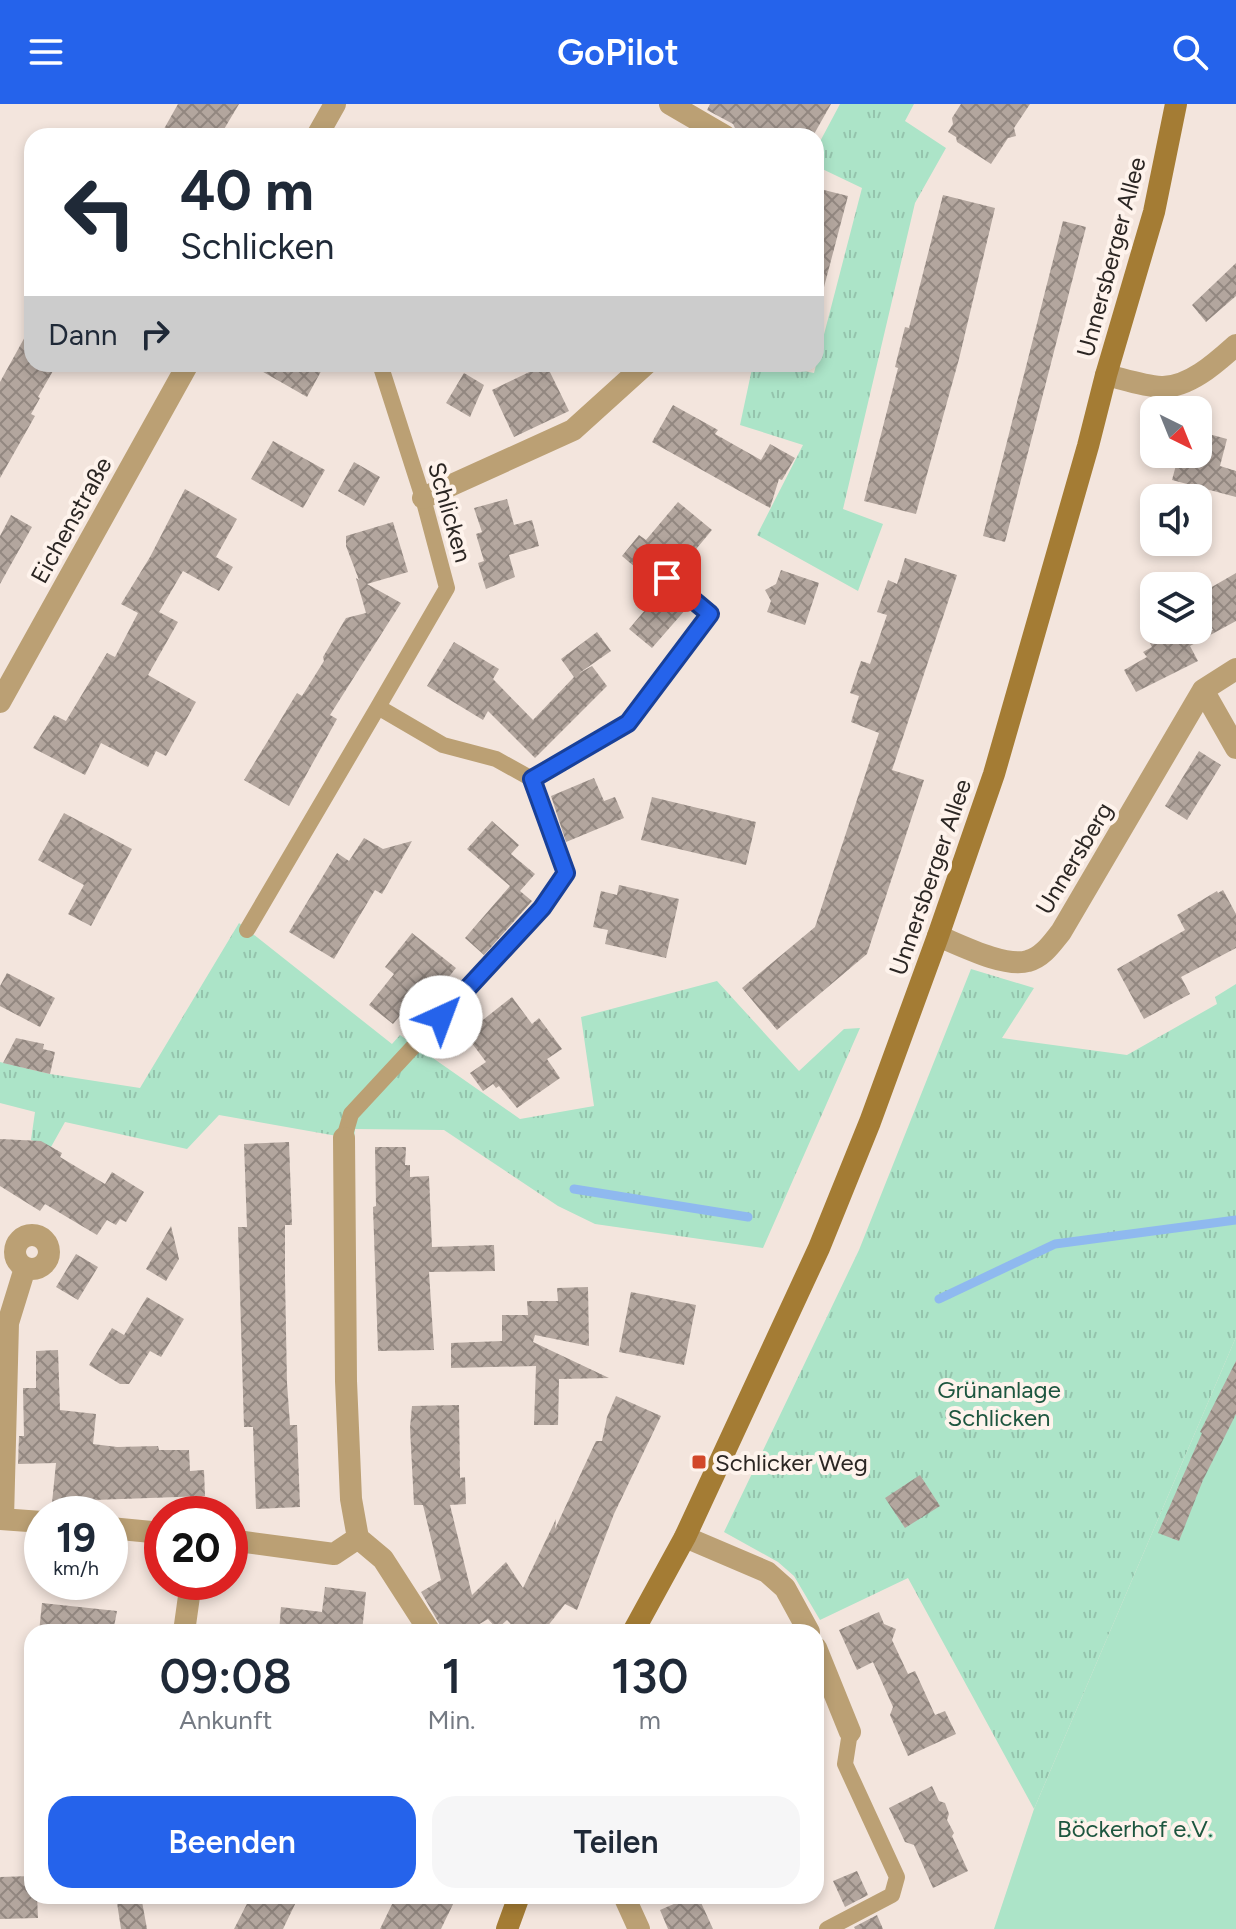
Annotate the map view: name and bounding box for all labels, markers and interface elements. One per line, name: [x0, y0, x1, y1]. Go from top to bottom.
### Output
icon: menu: [24, 30, 68, 74]
icon: search: [1168, 30, 1212, 74]
text: GoPilot: [557, 31, 679, 74]
street label: Unnersberger Allee: [1070, 154, 1152, 360]
text: 40 m: [180, 157, 314, 224]
icon: left: [48, 160, 152, 264]
text: Schlicken: [180, 225, 334, 268]
icon: right: [133, 312, 177, 356]
text: Dann: [48, 316, 117, 353]
north arrow: [1140, 396, 1212, 468]
map controls: [1140, 396, 1212, 644]
street label: Eichenstraße: [24, 452, 118, 588]
street label: Schlicken: [422, 459, 478, 565]
button: sound: [1140, 484, 1212, 556]
pin: [633, 544, 701, 612]
icon: arrive: [645, 556, 689, 600]
button: layers: [1140, 572, 1212, 644]
street label: Unnersberger Allee: [883, 775, 977, 979]
street label: Unnersberg: [1029, 797, 1119, 919]
position arrow: [399, 975, 483, 1059]
park label: Grünanlage Schlicken: [937, 1375, 1061, 1432]
place label: Schlicker Weg: [715, 1448, 868, 1477]
marker: Schlicker Weg: [690, 1453, 708, 1471]
speed limit sign: 20: [144, 1496, 248, 1600]
text: 19: [56, 1514, 96, 1562]
text: km/h: [53, 1556, 99, 1580]
text: 09:08: [160, 1647, 292, 1705]
text: 1: [441, 1647, 462, 1705]
text: 130: [611, 1647, 688, 1705]
text: Ankunft: [179, 1704, 272, 1736]
text: Min.: [427, 1704, 475, 1736]
text: m: [639, 1704, 661, 1736]
button: Beenden: [48, 1796, 416, 1888]
button: Teilen: [432, 1796, 800, 1888]
park label: Böckerhof e.V.: [1057, 1814, 1213, 1843]

